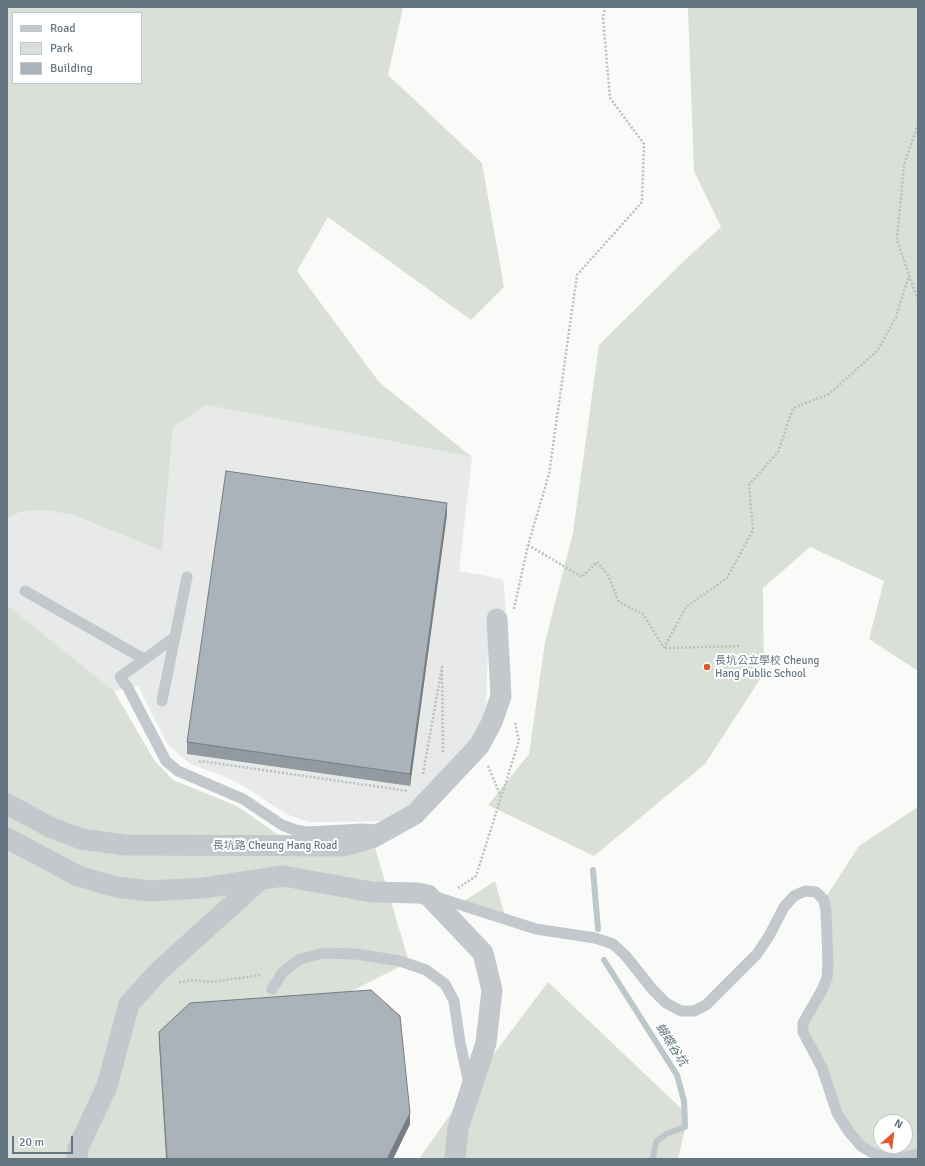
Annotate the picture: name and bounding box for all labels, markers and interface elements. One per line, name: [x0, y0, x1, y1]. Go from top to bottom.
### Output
legend: [12, 12, 142, 84]
text: Road: [50, 21, 76, 36]
text: Park: [50, 41, 73, 56]
text: Building: [50, 61, 93, 76]
place label: 長坑公立學校 Cheung Hang Public School: [715, 654, 819, 680]
marker: 長坑公立學校 Cheung Hang Public School: [702, 662, 712, 672]
street label: 長坑路 Cheung Hang Road: [213, 839, 337, 853]
water label: 蝴蝶谷坑: [652, 1021, 690, 1069]
north arrow: [873, 1114, 913, 1154]
text: N: [892, 1116, 905, 1131]
scale bar: [14, 1128, 75, 1154]
text: 20 m: [19, 1135, 44, 1150]

